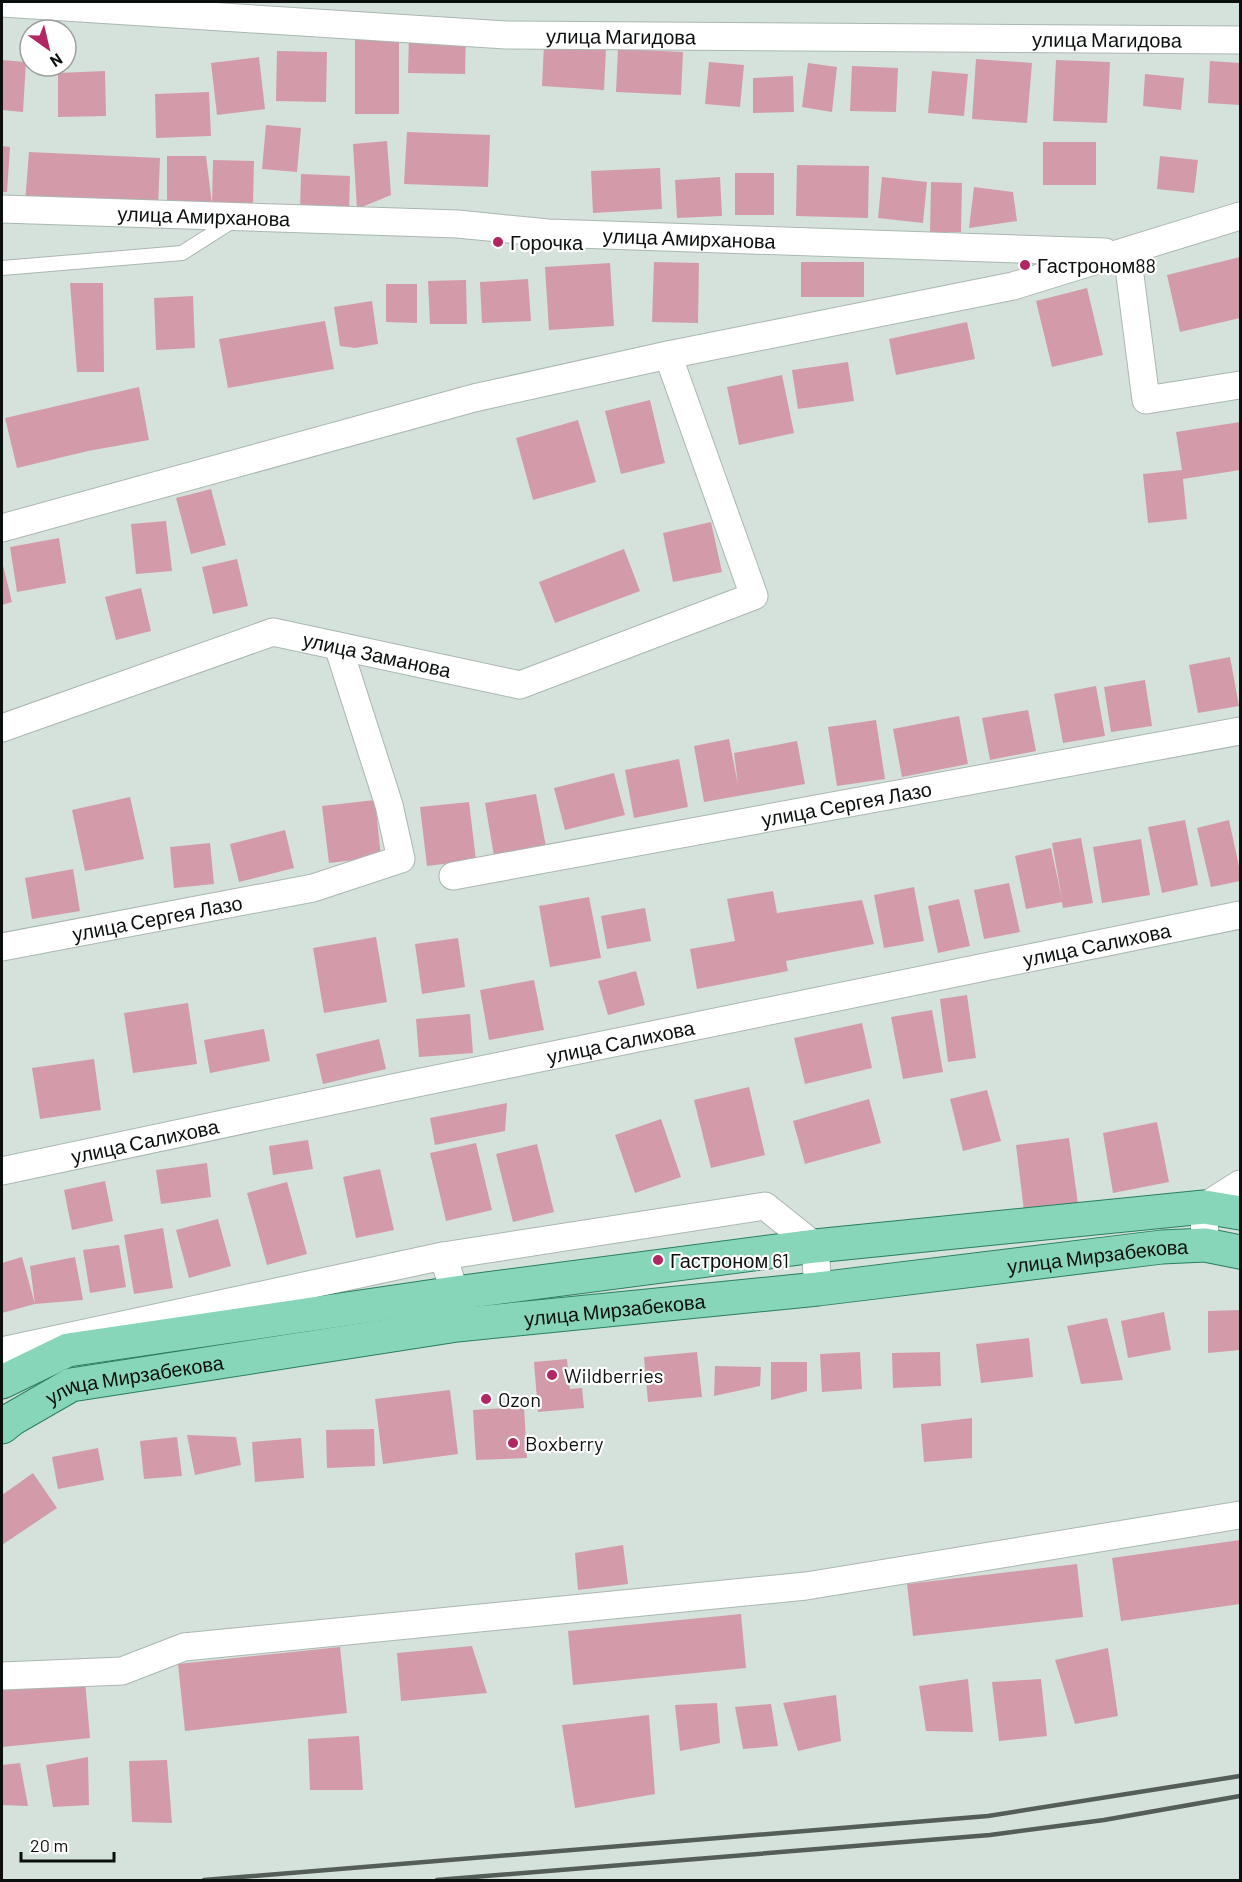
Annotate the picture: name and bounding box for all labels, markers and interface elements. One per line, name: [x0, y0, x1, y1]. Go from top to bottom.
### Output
north arrow: [18, 18, 78, 78]
street label: улица Магидова: [546, 23, 697, 48]
street label: улица Магидова: [1032, 27, 1183, 52]
text: N: [47, 50, 66, 72]
street label: улица Амирханова: [117, 201, 292, 231]
street label: улица Амирханова: [602, 223, 777, 253]
place label: Горочка: [510, 230, 584, 254]
marker: Горочка: [491, 235, 505, 249]
place label: Гастроном88: [1037, 253, 1156, 277]
marker: Гастроном88: [1018, 258, 1032, 272]
street label: улица Заманова: [301, 627, 454, 682]
street label: улица Сергея Лазо: [759, 776, 933, 831]
street label: улица Сергея Лазо: [70, 890, 244, 945]
street label: улица Салихова: [1021, 917, 1174, 971]
street label: улица Салихова: [545, 1014, 697, 1068]
street label: улица Салихова: [69, 1113, 222, 1168]
street label: улица Мирзабекова: [1006, 1234, 1190, 1278]
place label: Гастроном 61: [670, 1248, 789, 1272]
marker: Гастроном 61: [651, 1253, 665, 1267]
street label: улица Мирзабекова: [523, 1288, 707, 1330]
street label: улица Мирзабекова: [41, 1349, 226, 1409]
place label: Wildberries: [564, 1363, 663, 1387]
marker: Wildberries: [545, 1368, 559, 1382]
place label: Ozon: [498, 1387, 541, 1411]
marker: Ozon: [479, 1392, 493, 1406]
place label: Boxberry: [525, 1431, 604, 1455]
marker: Boxberry: [506, 1436, 520, 1450]
scale bar: [21, 1825, 114, 1863]
text: 20 m: [30, 1834, 68, 1856]

